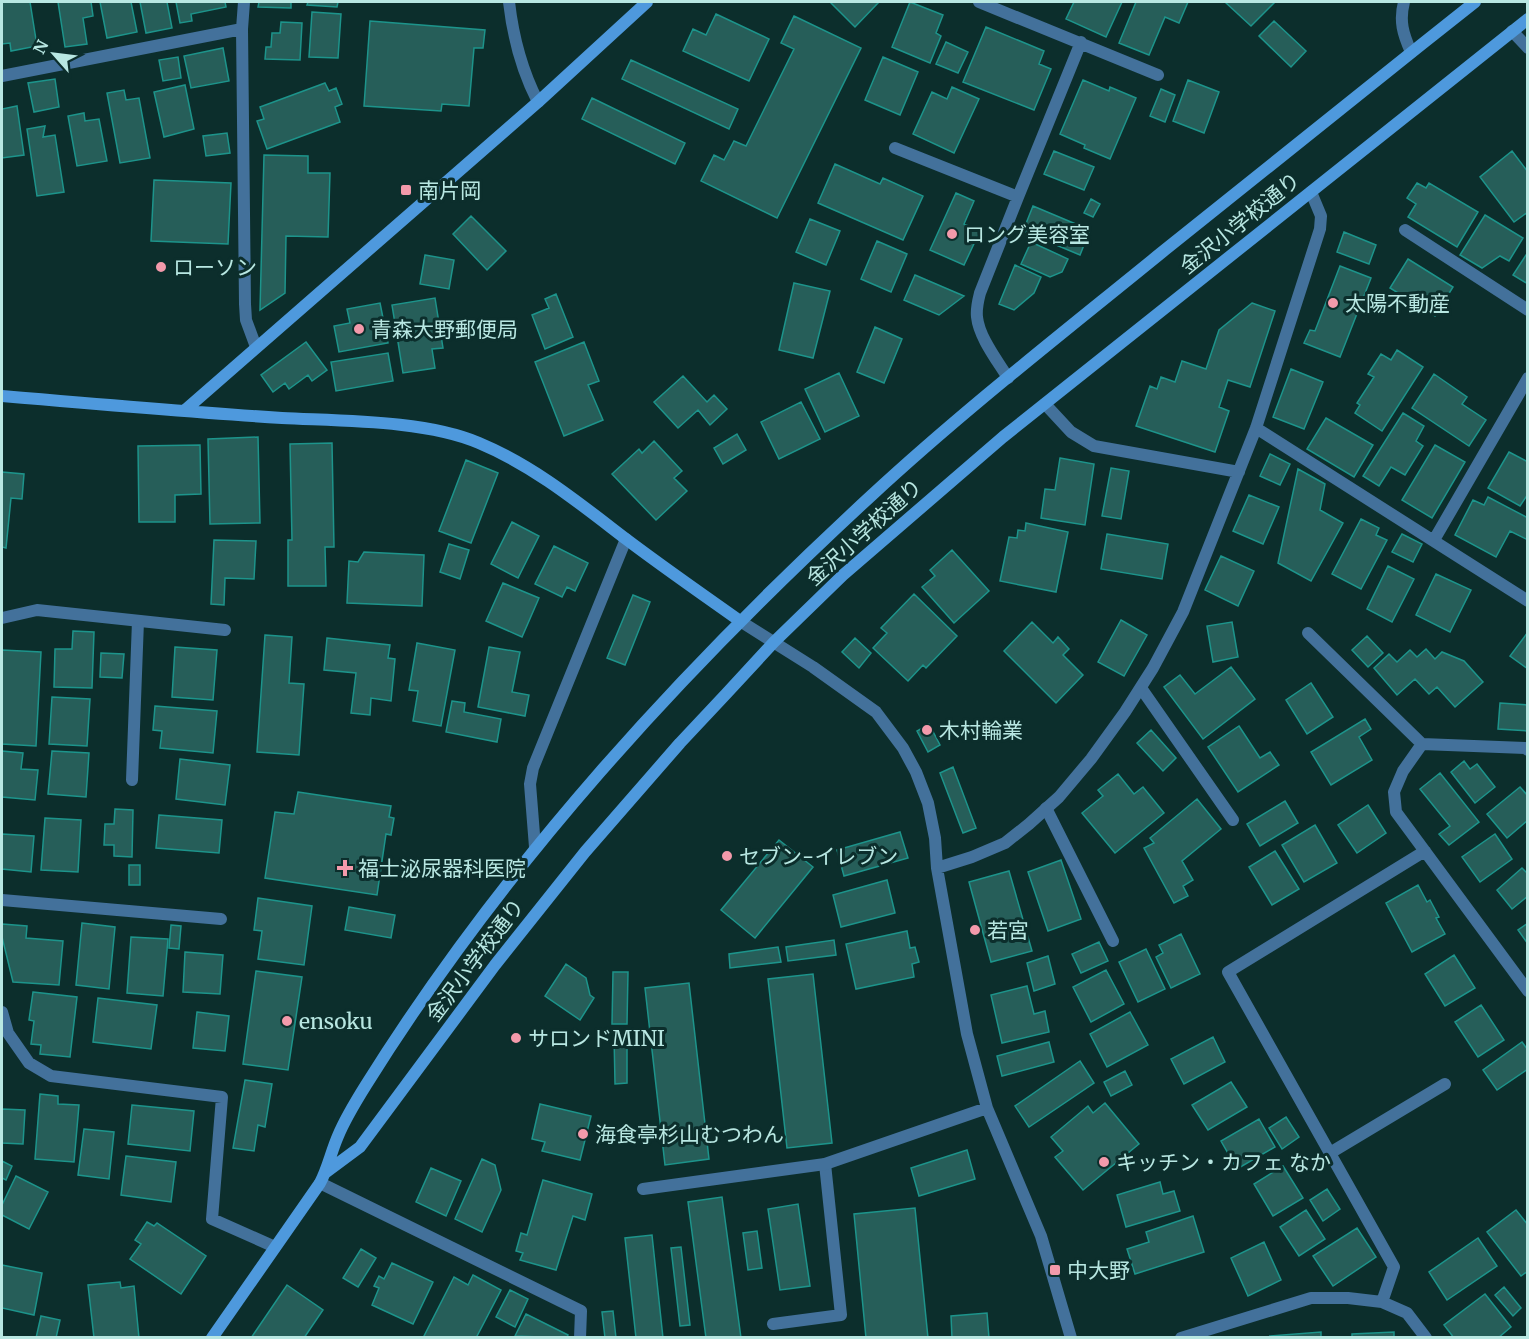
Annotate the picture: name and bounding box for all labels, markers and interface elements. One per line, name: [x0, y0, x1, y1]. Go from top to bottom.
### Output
north arrow: [24, 24, 84, 84]
text: N: [29, 36, 53, 57]
street label: 金沢小学校通り: [1174, 166, 1306, 280]
place label: 南片岡: [418, 177, 481, 204]
marker: 南片岡: [399, 183, 413, 197]
place label: ロング美容室: [964, 221, 1090, 248]
marker: ロング美容室: [945, 227, 959, 241]
place label: ローソン: [173, 254, 257, 281]
marker: ローソン: [154, 260, 168, 274]
place label: 太陽不動産: [1345, 290, 1450, 317]
marker: 太陽不動産: [1326, 296, 1340, 310]
place label: 青森大野郵便局: [371, 316, 518, 343]
marker: 青森大野郵便局: [352, 322, 366, 336]
street label: 金沢小学校通り: [800, 473, 928, 591]
place label: 木村輪業: [939, 717, 1023, 744]
marker: 木村輪業: [920, 723, 934, 737]
place label: セブン-イレブン: [739, 843, 898, 870]
marker: セブン-イレブン: [720, 849, 734, 863]
place label: 福士泌尿器科医院: [358, 855, 526, 882]
marker: 福士泌尿器科医院: [336, 859, 354, 877]
street label: 金沢小学校通り: [420, 893, 530, 1027]
place label: 若宮: [987, 917, 1029, 944]
marker: 若宮: [968, 923, 982, 937]
place label: ensoku: [299, 1008, 373, 1035]
marker: ensoku: [280, 1014, 294, 1028]
place label: サロンドMINI: [528, 1025, 665, 1052]
marker: サロンドMINI: [509, 1031, 523, 1045]
place label: 海食亭杉山むつわん: [595, 1121, 784, 1148]
marker: 海食亭杉山むつわん: [576, 1127, 590, 1141]
place label: キッチン・カフェ なか: [1116, 1149, 1331, 1176]
marker: キッチン・カフェ なか: [1097, 1155, 1111, 1169]
place label: 中大野: [1067, 1257, 1130, 1284]
marker: 中大野: [1048, 1263, 1062, 1277]

